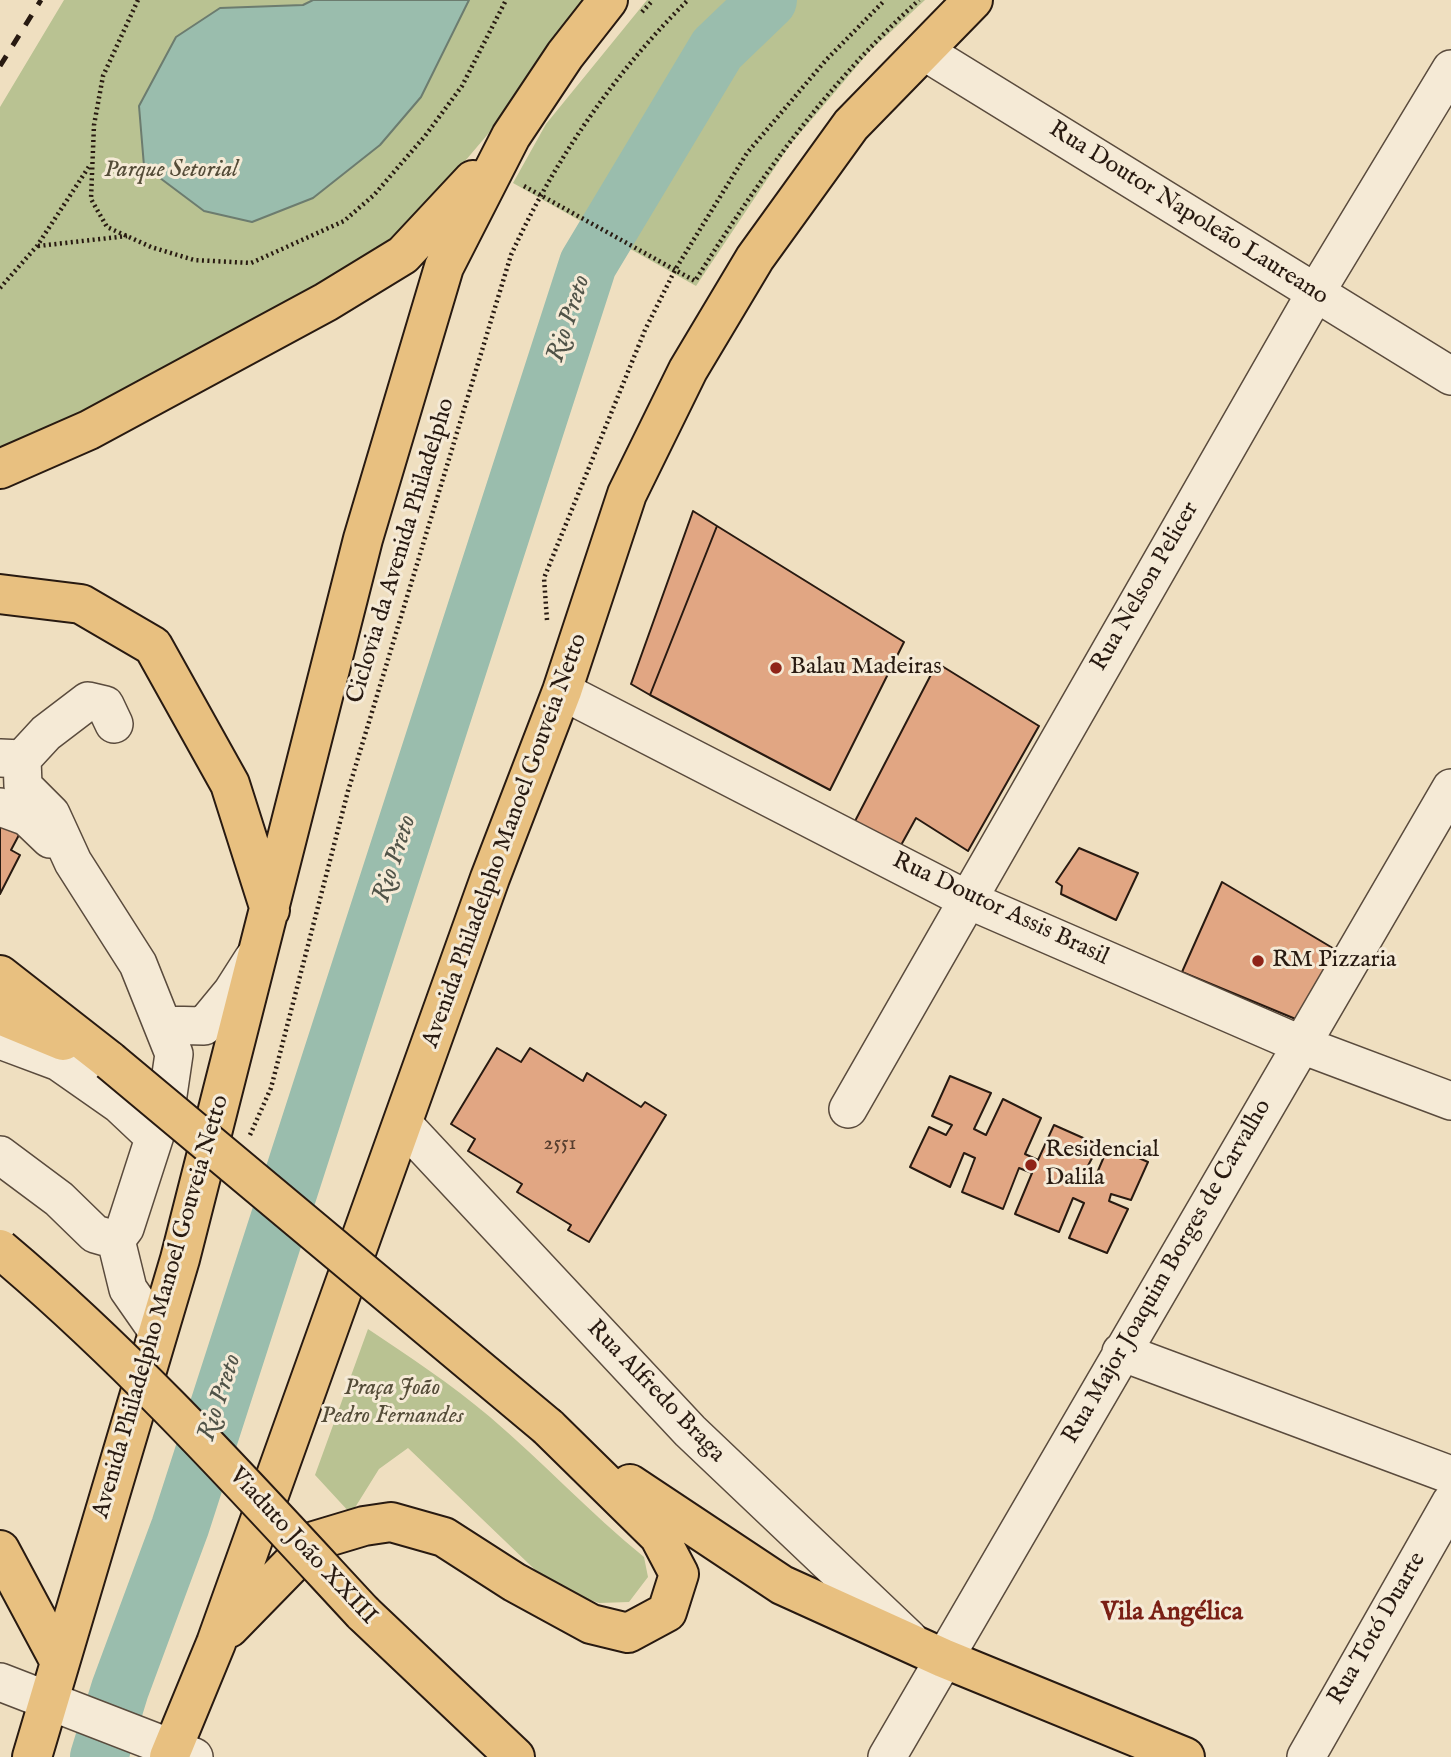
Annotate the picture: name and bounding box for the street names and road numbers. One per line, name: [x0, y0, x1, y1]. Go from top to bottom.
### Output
street label: Rua Doutor Napoleão Laureano: [1043, 116, 1333, 312]
street label: Ciclovia da Avenida Philadelpho: [342, 395, 462, 707]
street label: Rua Nelson Pelicer: [1086, 497, 1206, 677]
street label: Avenida Philadelpho Manoel Gouveia Netto: [417, 630, 595, 1052]
street label: Rua Doutor Assis Brasil: [887, 847, 1113, 973]
street label: Avenida Philadelpho Manoel Gouveia Netto: [88, 1092, 236, 1522]
street label: Rua Major Joaquim Borges de Carvalho: [1057, 1095, 1279, 1449]
street label: Rua Alfredo Braga: [580, 1315, 730, 1469]
street label: Viaduto João XXIII: [222, 1462, 382, 1632]
street label: Rua Totó Duarte: [1323, 1548, 1433, 1710]

